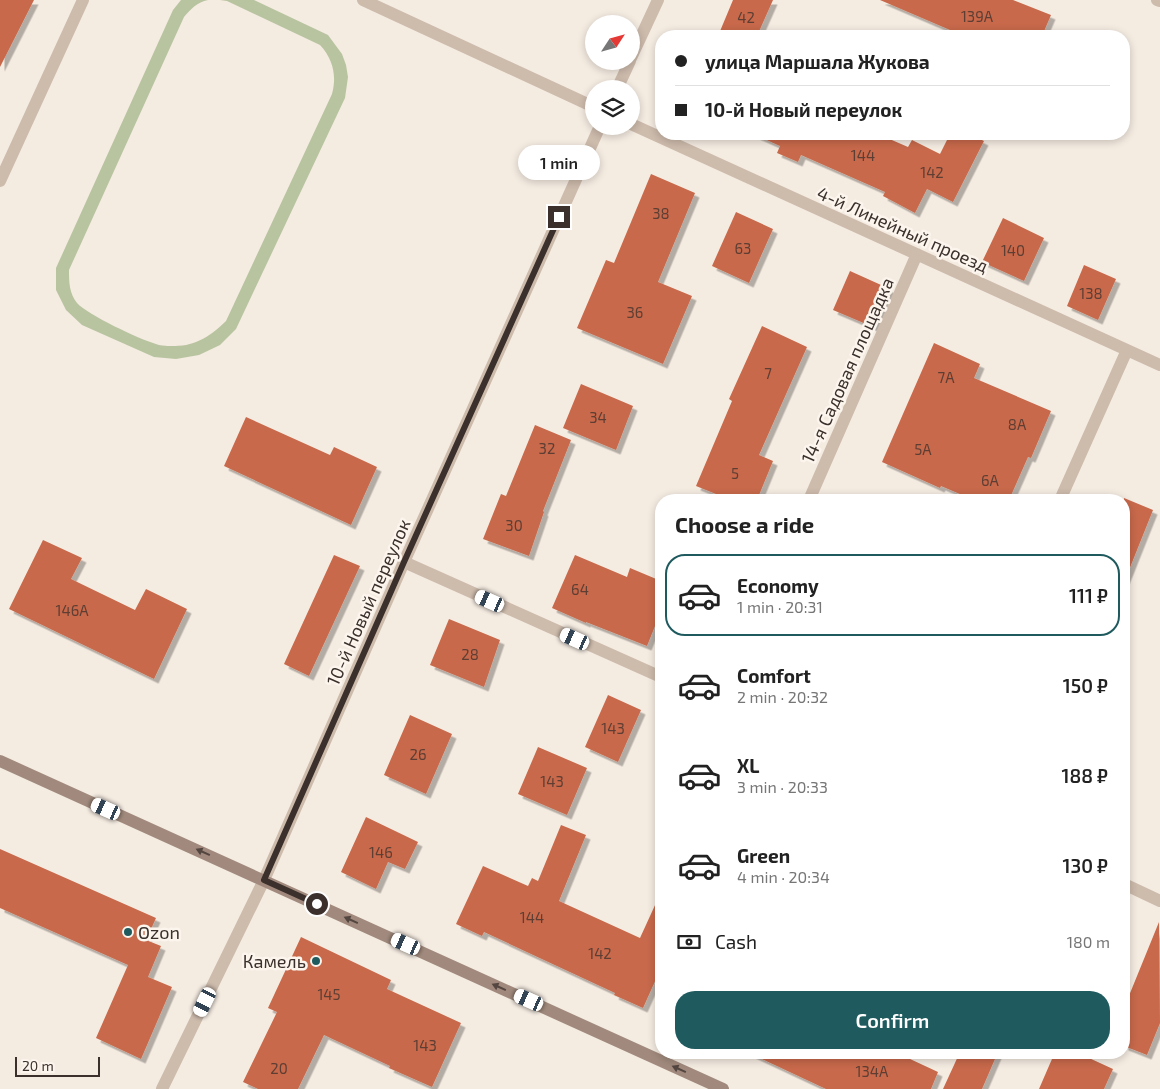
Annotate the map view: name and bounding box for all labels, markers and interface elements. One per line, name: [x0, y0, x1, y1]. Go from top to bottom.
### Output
house number: 139А: [961, 7, 994, 25]
house number: 42: [737, 8, 755, 26]
north arrow: [585, 15, 640, 70]
map controls: [585, 15, 640, 135]
text: улица Маршала Жукова: [705, 50, 930, 73]
button: layers: [585, 80, 640, 135]
text: 10-й Новый переулок: [705, 98, 902, 121]
callout: 1 min: [518, 144, 600, 180]
house number: 144: [851, 146, 875, 164]
text: 1 min: [540, 153, 578, 172]
house number: 142: [920, 163, 944, 181]
street label: 4-й Линейный проезд: [814, 181, 992, 277]
house number: 38: [652, 204, 670, 222]
route end: [548, 206, 570, 228]
house number: 63: [735, 239, 751, 257]
house number: 140: [1001, 241, 1025, 259]
street label: 14-я Садовая площадка: [796, 274, 898, 466]
house number: 138: [1079, 284, 1103, 302]
house number: 36: [627, 303, 643, 321]
house number: 7: [764, 364, 772, 382]
house number: 7А: [937, 368, 955, 386]
house number: 34: [589, 408, 607, 426]
house number: 8А: [1008, 415, 1027, 433]
house number: 32: [539, 439, 555, 457]
house number: 5А: [914, 440, 932, 458]
house number: 5: [731, 464, 739, 482]
house number: 6А: [981, 471, 1000, 489]
text: Choose a ride: [675, 511, 814, 537]
street label: 10-й Новый переулок: [321, 515, 415, 689]
house number: 30: [505, 516, 523, 534]
icon: car: [677, 573, 722, 618]
text: Economy: [737, 574, 819, 597]
house number: 64: [571, 580, 589, 598]
text: 111 ₽: [1069, 584, 1108, 607]
car: [473, 588, 506, 614]
text: 1 min · 20:31: [737, 597, 823, 616]
house number: 146А: [55, 601, 89, 619]
car: [558, 626, 591, 652]
house number: 28: [461, 645, 479, 663]
icon: car: [677, 663, 722, 708]
text: Comfort: [737, 664, 811, 687]
text: 150 ₽: [1063, 674, 1108, 697]
text: 2 min · 20:32: [737, 687, 828, 706]
house number: 143: [601, 719, 625, 737]
house number: 26: [409, 745, 427, 763]
icon: car: [677, 753, 722, 798]
text: XL: [737, 754, 759, 777]
text: 188 ₽: [1062, 764, 1108, 787]
house number: 143: [540, 772, 564, 790]
text: 3 min · 20:33: [737, 777, 828, 796]
car: [89, 796, 122, 822]
house number: 146: [369, 843, 393, 861]
icon: car: [677, 843, 722, 888]
text: Green: [737, 844, 790, 867]
one-way arrow: [196, 848, 210, 856]
text: 130 ₽: [1063, 854, 1108, 877]
text: 4 min · 20:34: [737, 867, 830, 886]
route start: [306, 893, 328, 915]
house number: 144: [520, 908, 544, 926]
one-way arrow: [344, 915, 358, 923]
place label: Ozon: [138, 921, 180, 943]
marker: Ozon: [122, 926, 134, 938]
icon: cash: [675, 928, 703, 956]
text: Cash: [715, 930, 757, 953]
car: [389, 931, 422, 957]
text: 180 m: [1067, 932, 1110, 951]
house number: 142: [588, 944, 612, 962]
place label: Камель: [243, 950, 306, 972]
marker: Камель: [310, 955, 322, 967]
one-way arrow: [492, 983, 506, 991]
car: [191, 985, 218, 1019]
house number: 145: [317, 985, 341, 1003]
car: [512, 987, 545, 1013]
button: Confirm: [675, 991, 1110, 1049]
house number: 143: [413, 1036, 437, 1054]
scale bar: [15, 1054, 100, 1077]
text: 20 m: [22, 1057, 54, 1074]
house number: 20: [270, 1059, 288, 1077]
house number: 134А: [856, 1062, 889, 1080]
one-way arrow: [672, 1064, 686, 1072]

